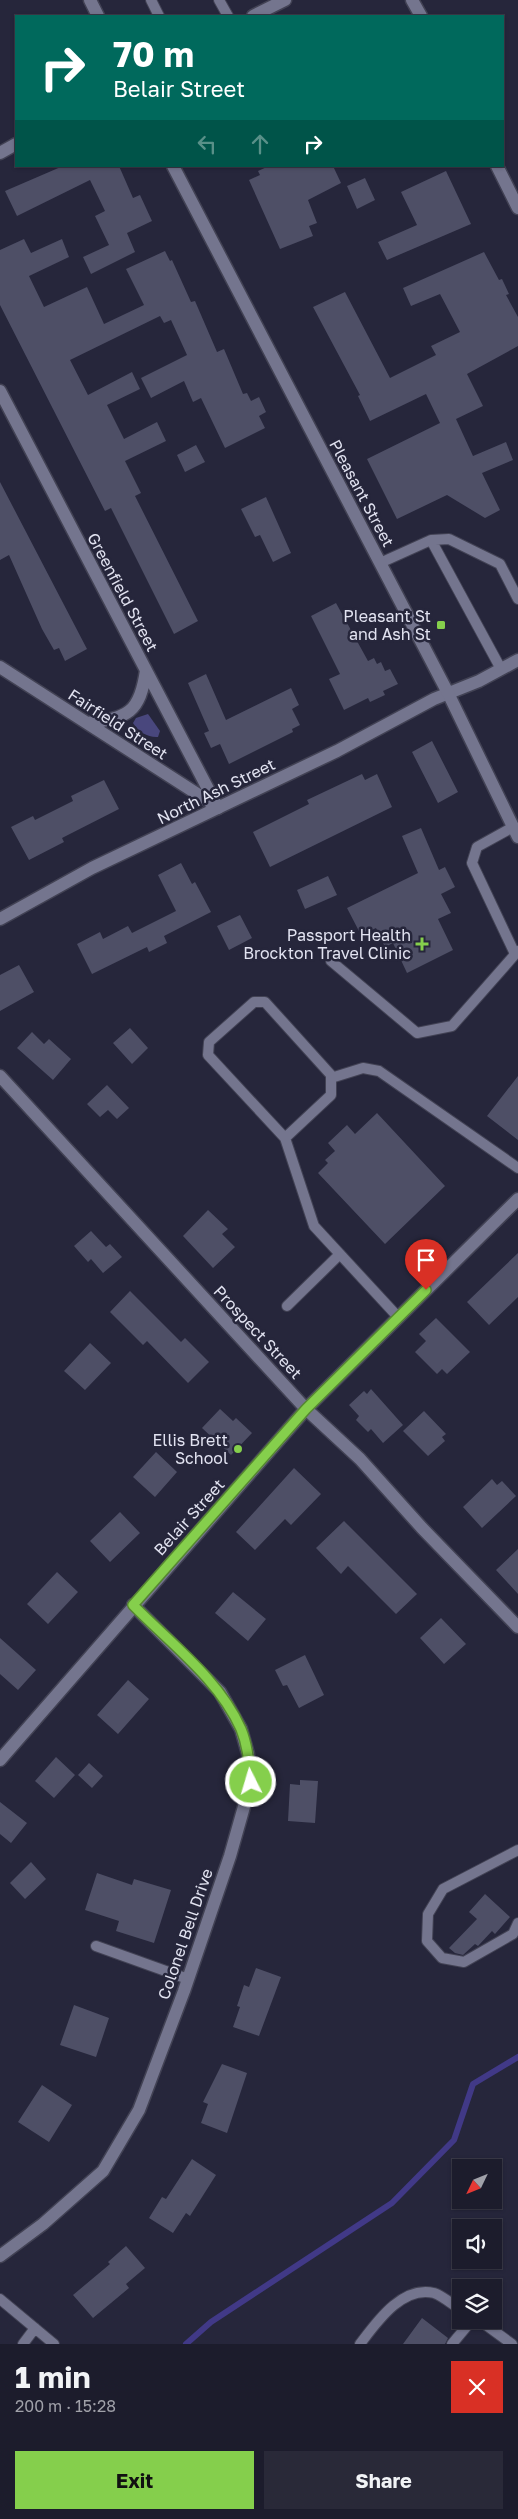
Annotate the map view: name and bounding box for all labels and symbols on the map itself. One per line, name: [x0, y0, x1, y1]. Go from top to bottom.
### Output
street label: Pleasant Street: [325, 436, 399, 550]
street label: Greenfield Street: [83, 529, 163, 655]
place label: Pleasant St and Ash St: [343, 606, 431, 644]
marker: Pleasant St and Ash St: [435, 619, 447, 631]
street label: Fairfield Street: [64, 684, 172, 764]
street label: North Ash Street: [154, 754, 278, 828]
place label: Passport Health Brockton Travel Clinic: [243, 925, 411, 963]
marker: Passport Health Brockton Travel Clinic: [415, 937, 429, 951]
pin: [405, 1239, 447, 1290]
street label: Prospect Street: [210, 1281, 306, 1383]
place label: Ellis Brett School: [153, 1430, 228, 1468]
marker: Ellis Brett School: [232, 1443, 244, 1455]
street label: Belair Street: [149, 1475, 229, 1559]
position arrow: [224, 1755, 276, 1807]
street label: Colonel Bell Drive: [153, 1866, 217, 2002]
north arrow: [452, 2159, 502, 2209]

